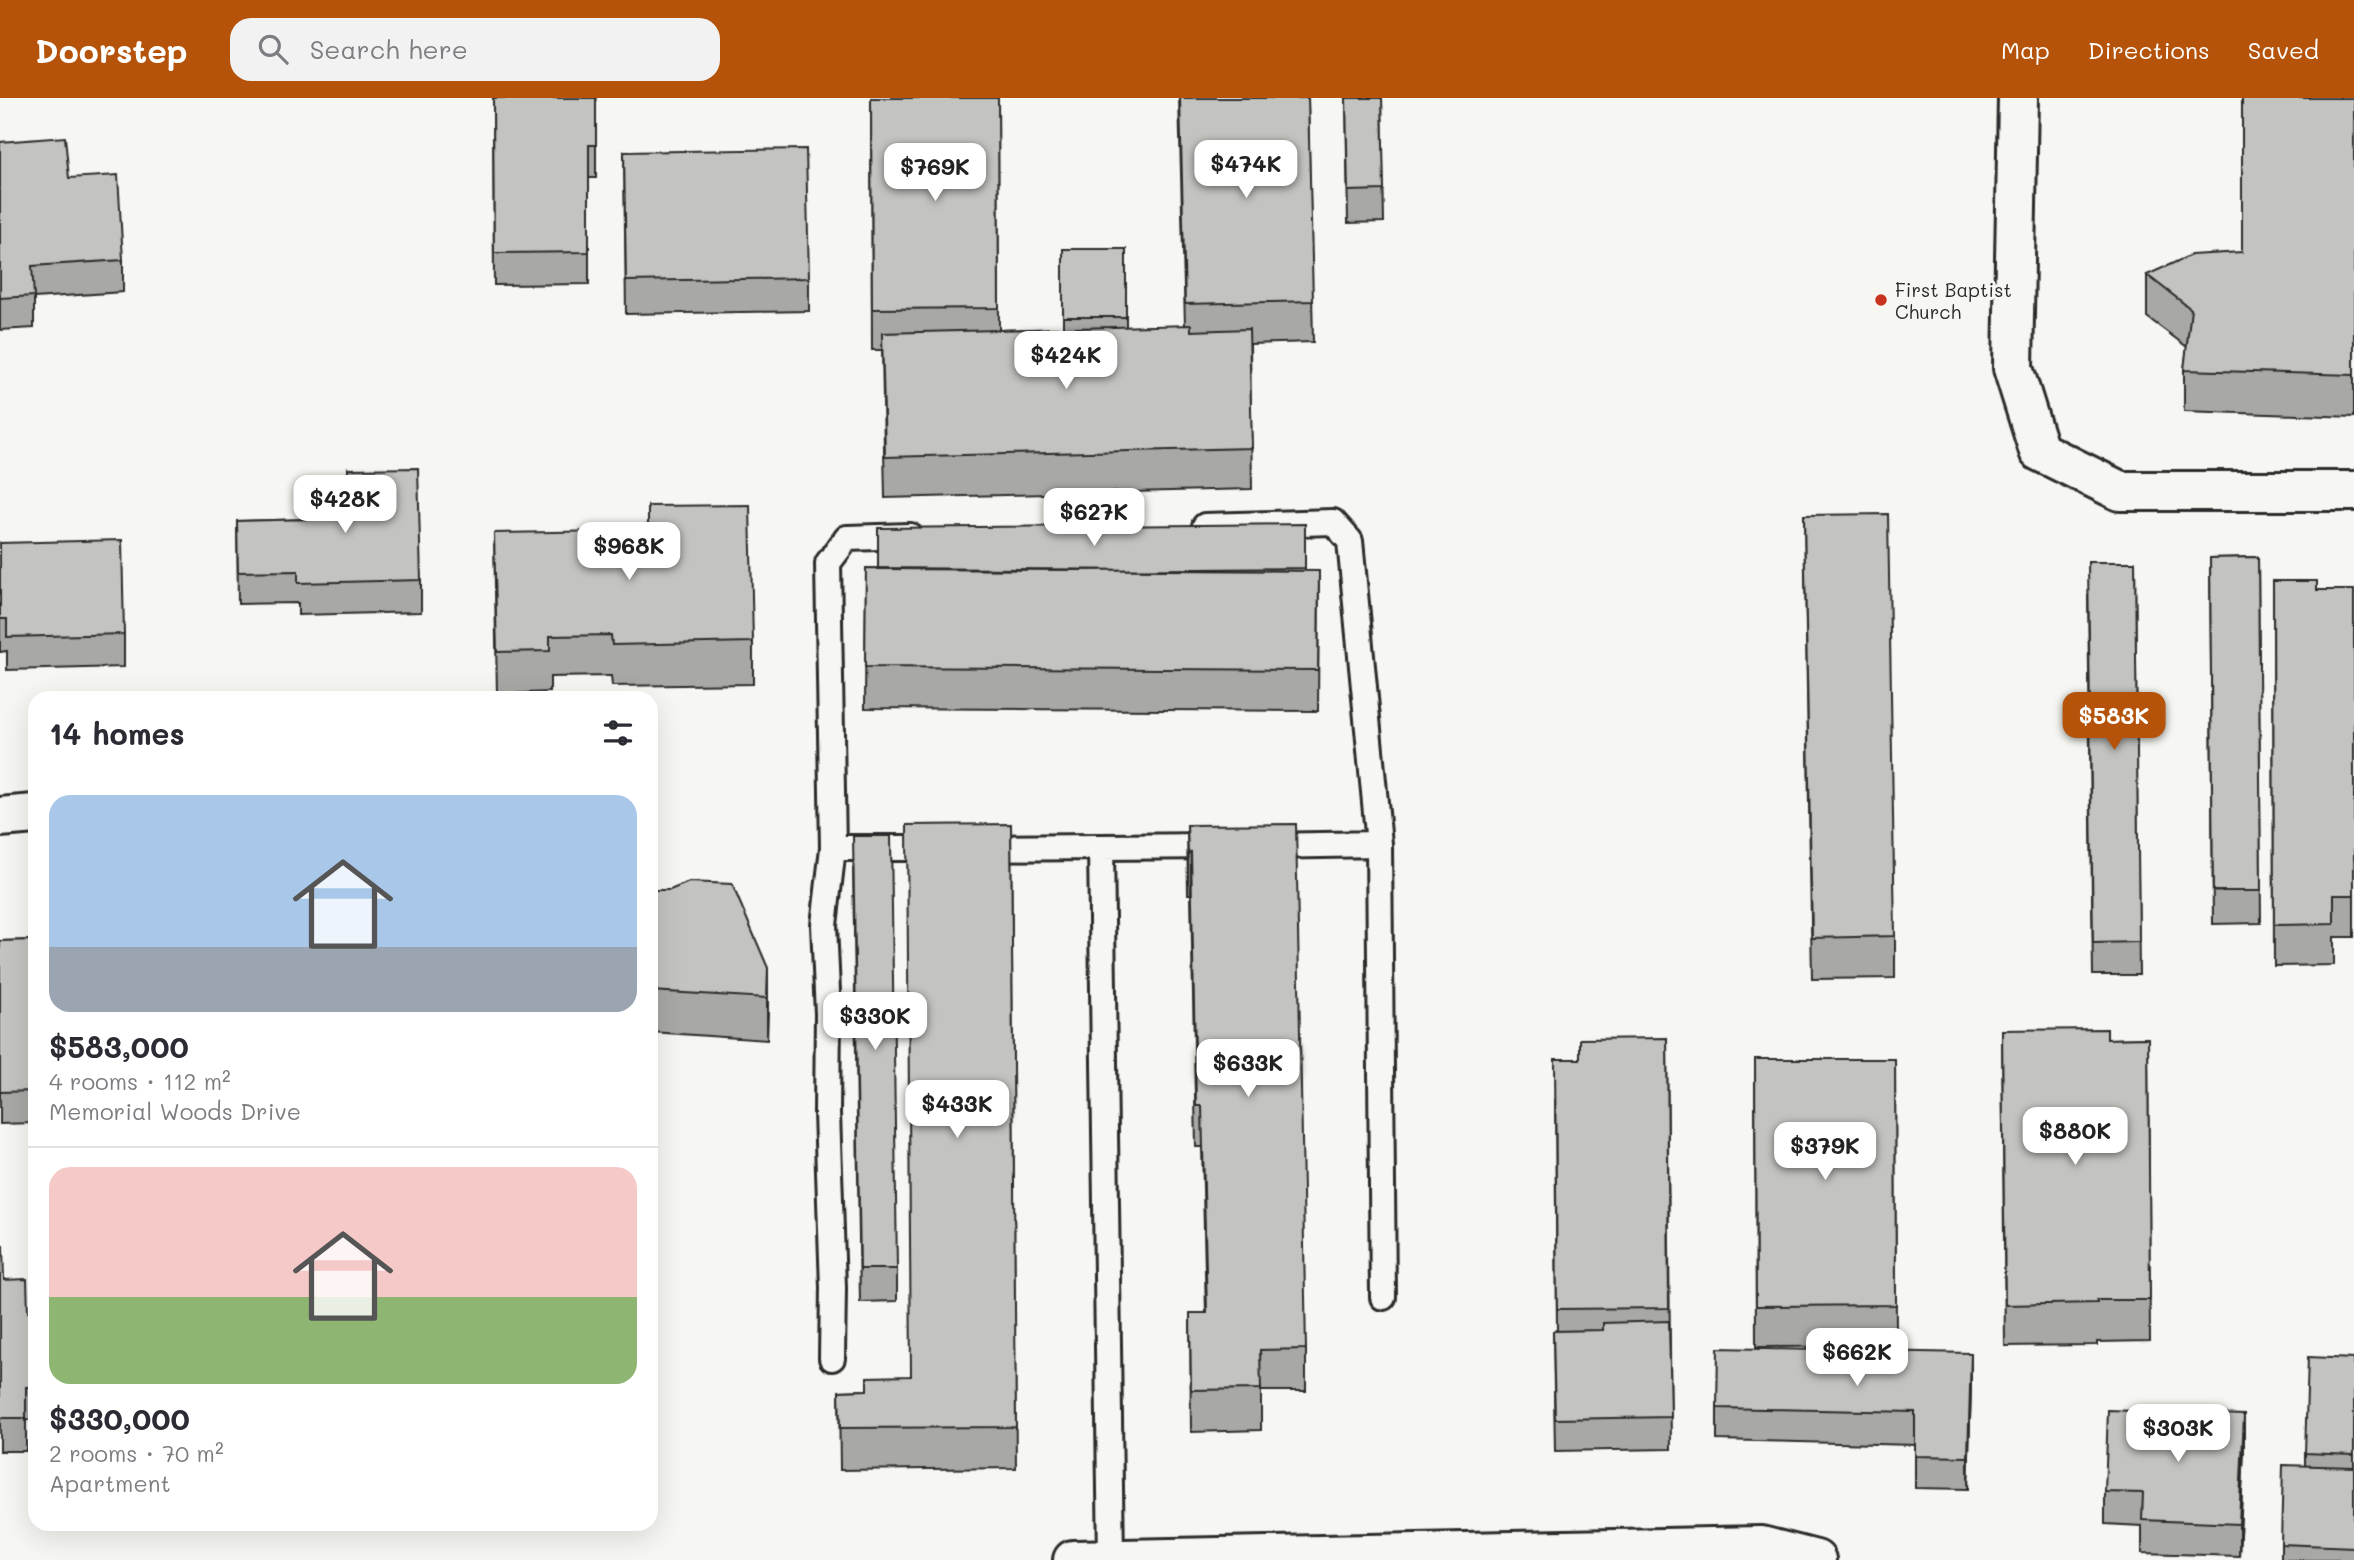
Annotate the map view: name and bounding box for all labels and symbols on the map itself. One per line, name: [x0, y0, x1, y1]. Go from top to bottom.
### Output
pin: $474K: [1197, 140, 1295, 200]
pin: $769K: [886, 144, 984, 203]
place label: First Baptist Church: [1895, 277, 2012, 324]
marker: First Baptist Church: [1873, 292, 1889, 308]
pin: $424K: [1017, 331, 1115, 391]
pin: $428K: [296, 476, 394, 535]
pin: $627K: [1045, 489, 1143, 548]
pin: $968K: [580, 522, 678, 582]
pin: $583K: [2065, 692, 2163, 752]
pin: $330K: [826, 992, 924, 1052]
pin: $633K: [1199, 1040, 1297, 1099]
pin: $433K: [908, 1080, 1006, 1140]
pin: $880K: [2026, 1108, 2124, 1167]
pin: $379K: [1776, 1122, 1874, 1182]
pin: $662K: [1808, 1328, 1906, 1388]
pin: $303K: [2129, 1404, 2227, 1464]

